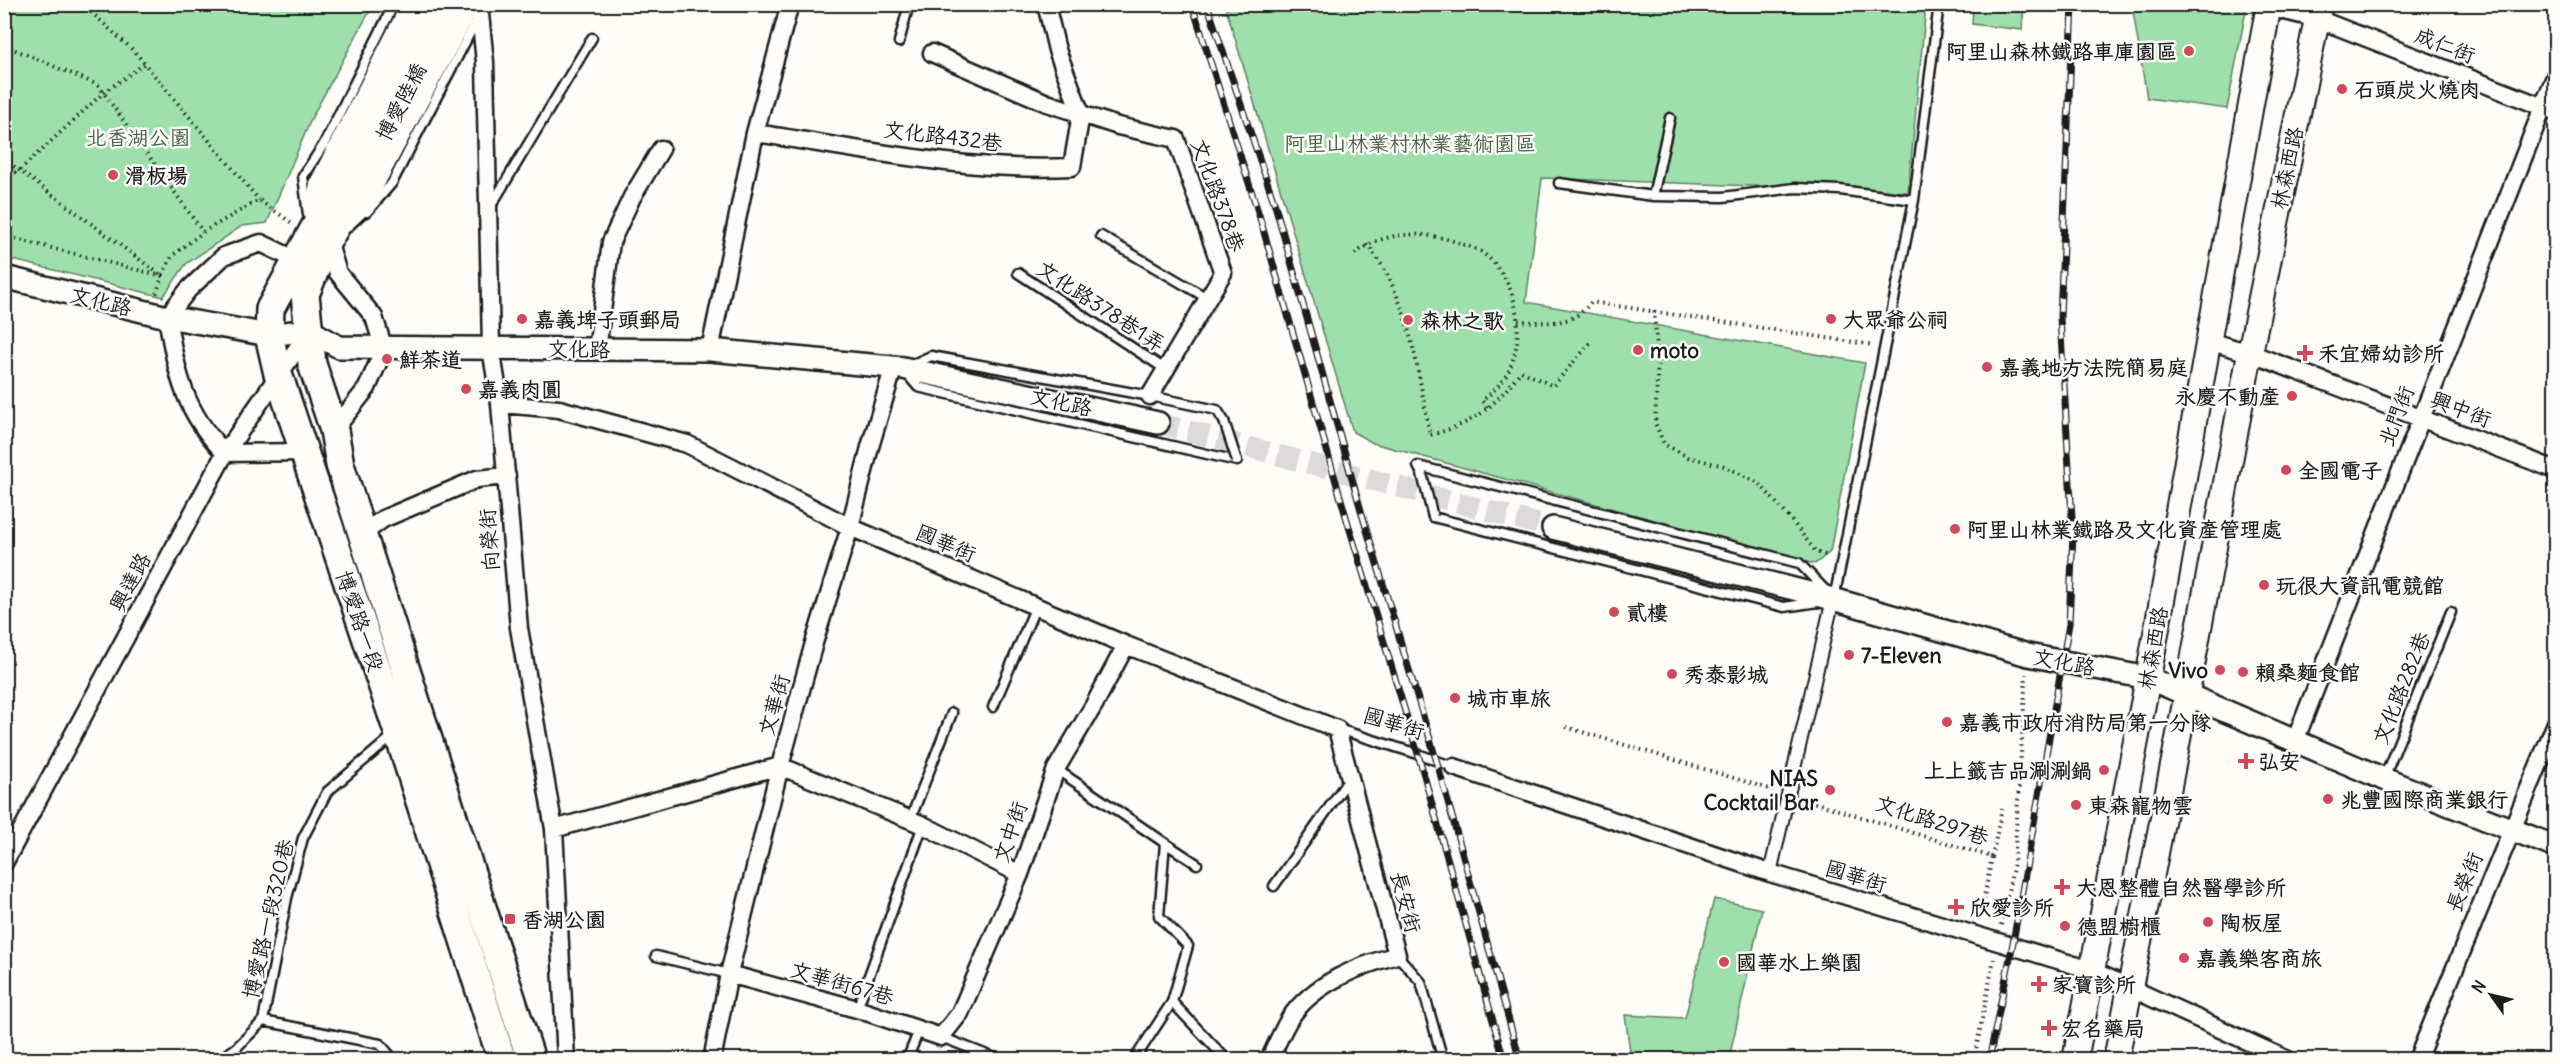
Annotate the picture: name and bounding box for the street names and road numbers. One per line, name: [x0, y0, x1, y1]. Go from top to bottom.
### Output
street label: 成仁街: [2411, 21, 2479, 69]
street label: 博愛陸橋: [370, 58, 432, 146]
street label: 文化路432巷: [882, 115, 1004, 157]
street label: 林森西路: [2265, 124, 2309, 212]
street label: 文化路378巷: [1185, 135, 1251, 255]
street label: 文化路378巷1弄: [1032, 254, 1170, 358]
street label: 文化路: [67, 280, 135, 322]
street label: 文化路: [547, 335, 611, 363]
street label: 文化路: [1027, 382, 1095, 422]
street label: 北門街: [2372, 382, 2420, 450]
street label: 興中街: [2427, 385, 2495, 433]
street label: 向榮街: [473, 508, 505, 572]
street label: 國華街: [912, 518, 980, 568]
street label: 興達路: [103, 548, 157, 616]
street label: 博愛路一段: [330, 567, 390, 675]
street label: 林森西路: [2132, 604, 2174, 692]
street label: 文化路282巷: [2366, 628, 2436, 748]
street label: 文化路: [2031, 643, 2097, 681]
street label: 文華街: [752, 671, 796, 739]
street label: 國華街: [1360, 701, 1428, 745]
street label: 文化路297巷: [1872, 789, 1992, 851]
street label: 文中街: [987, 798, 1033, 866]
street label: 博愛路一段320巷: [236, 836, 300, 1002]
street label: 長榮街: [2440, 848, 2488, 916]
street label: 國華街: [1822, 854, 1890, 898]
street label: 長安街: [1385, 868, 1427, 936]
street label: 文華街67巷: [787, 955, 897, 1011]

